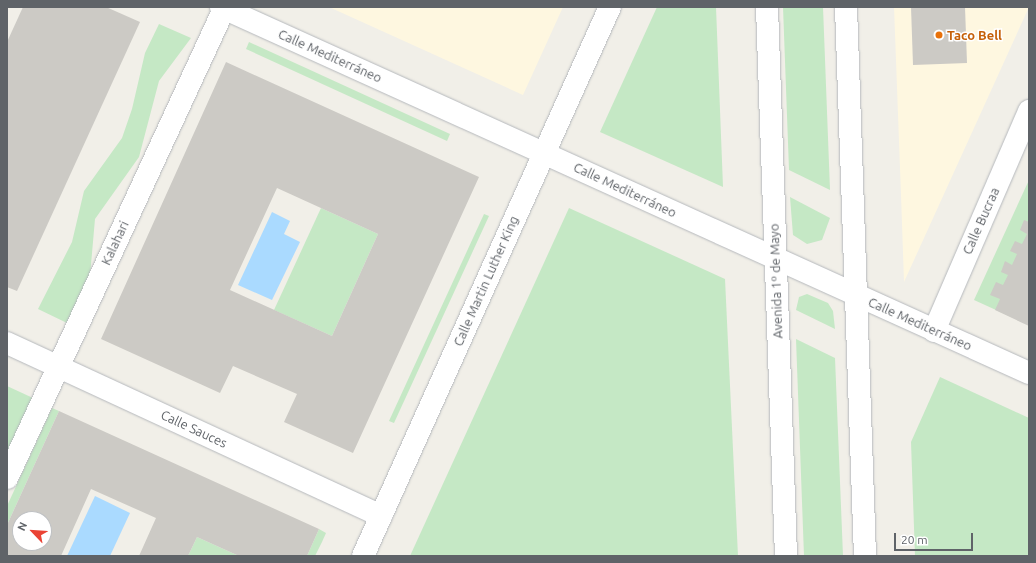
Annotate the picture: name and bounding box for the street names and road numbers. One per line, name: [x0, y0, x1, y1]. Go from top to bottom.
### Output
street label: Calle Mediterráneo: [276, 26, 384, 86]
street label: Calle Mediterráneo: [571, 159, 679, 221]
street label: Calle Bucraa: [959, 185, 1003, 257]
street label: Calle Martin Luther King: [450, 213, 522, 349]
street label: Kalahari: [98, 218, 132, 268]
street label: Avenida 1º de Mayo: [766, 223, 786, 339]
street label: Calle Mediterráneo: [866, 294, 974, 354]
street label: Calle Sauces: [158, 407, 230, 451]

